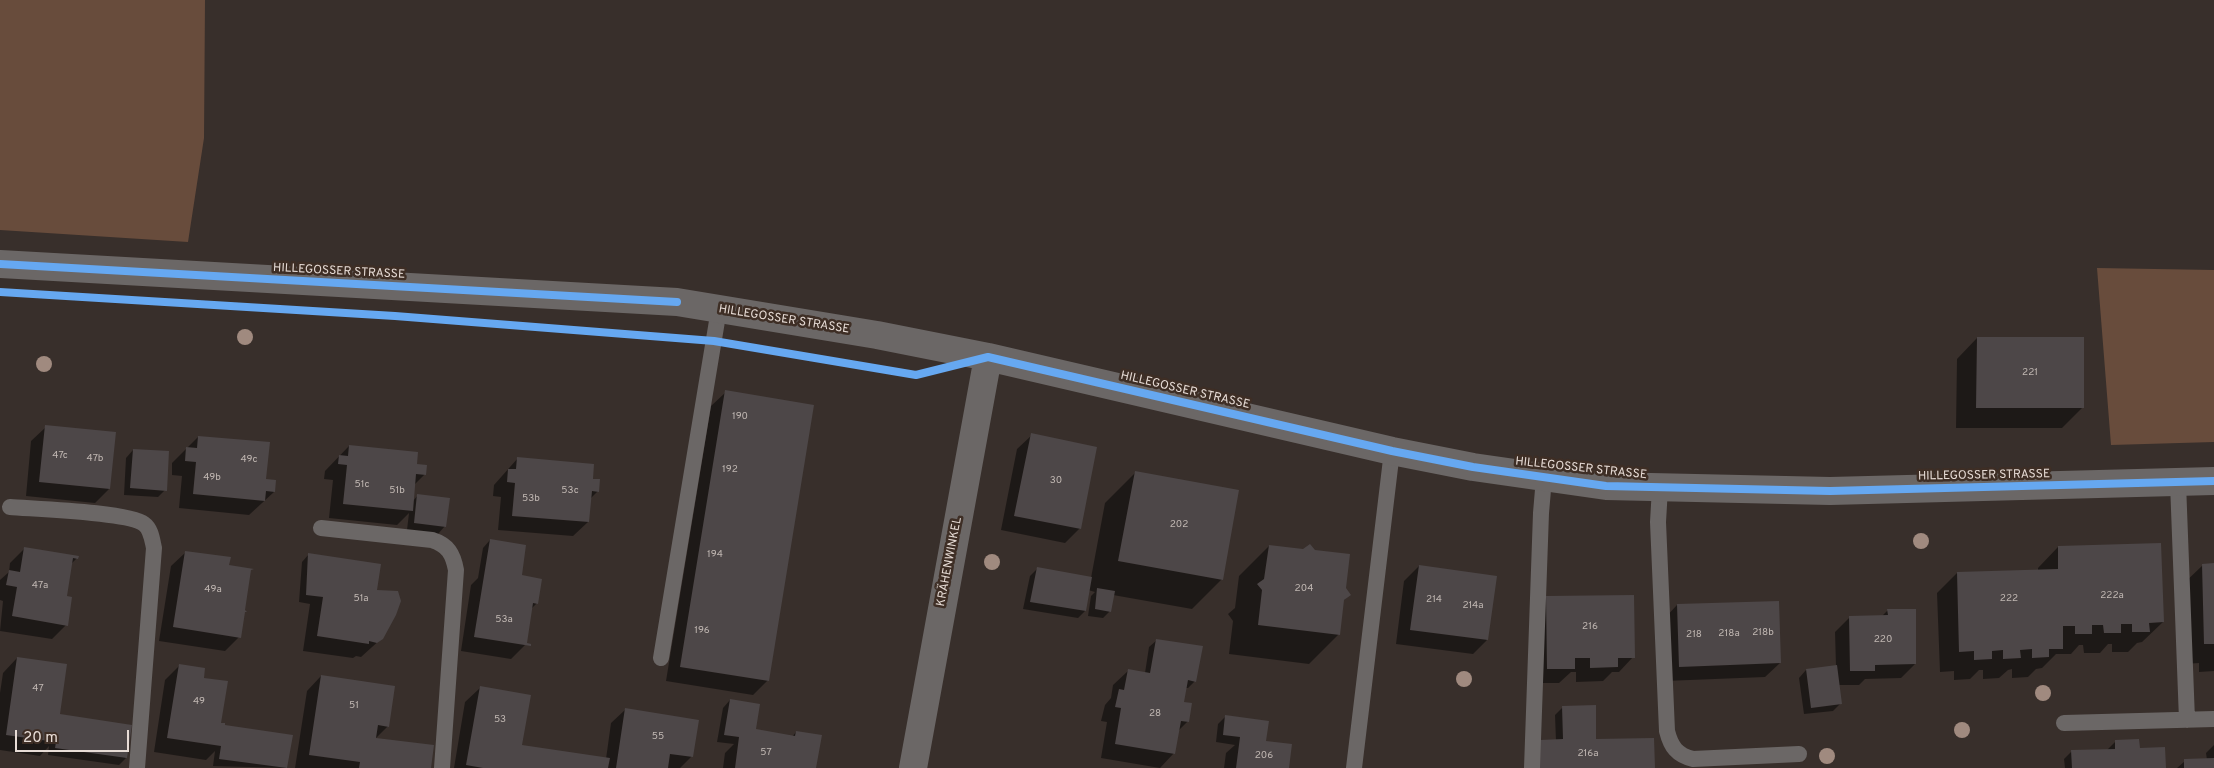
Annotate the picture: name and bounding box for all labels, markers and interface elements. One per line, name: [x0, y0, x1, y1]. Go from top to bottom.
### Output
street label: HILLEGOSSER STRASSE: [273, 261, 405, 283]
street label: HILLEGOSSER STRASSE: [718, 303, 850, 337]
house number: 221: [2022, 367, 2038, 379]
street label: HILLEGOSSER STRASSE: [1119, 369, 1251, 413]
house number: 190: [732, 411, 748, 423]
house number: 47c: [52, 450, 68, 462]
house number: 47b: [87, 453, 103, 465]
house number: 49c: [240, 454, 258, 466]
street label: HILLEGOSSER STRASSE: [1514, 455, 1648, 483]
house number: 192: [722, 464, 738, 476]
street label: HILLEGOSSER STRASSE: [1918, 468, 2050, 484]
house number: 49b: [203, 472, 221, 484]
house number: 30: [1050, 475, 1062, 487]
house number: 51c: [355, 479, 369, 491]
house number: 51b: [389, 485, 405, 497]
house number: 53c: [561, 485, 579, 497]
house number: 53b: [522, 493, 540, 505]
street label: KRÄHENWINKEL: [934, 516, 966, 608]
house number: 202: [1170, 519, 1188, 531]
house number: 194: [707, 549, 723, 561]
house number: 47a: [32, 580, 48, 592]
house number: 204: [1295, 583, 1313, 595]
house number: 49a: [204, 584, 222, 596]
house number: 222a: [2100, 590, 2124, 602]
house number: 51a: [354, 593, 368, 605]
house number: 222: [2000, 593, 2018, 605]
house number: 214: [1426, 594, 1442, 606]
house number: 214a: [1462, 600, 1484, 612]
house number: 53a: [495, 614, 513, 626]
house number: 216: [1582, 621, 1598, 633]
house number: 196: [694, 625, 710, 637]
house number: 218b: [1752, 627, 1774, 639]
house number: 218a: [1718, 628, 1740, 640]
house number: 218: [1686, 629, 1702, 641]
house number: 220: [1874, 634, 1892, 646]
house number: 47: [32, 683, 44, 695]
house number: 49: [193, 696, 205, 708]
house number: 51: [349, 700, 359, 712]
house number: 28: [1149, 708, 1161, 720]
house number: 53: [494, 714, 506, 726]
scale bar: [18, 720, 131, 752]
text: 20 m: [23, 729, 58, 748]
house number: 55: [652, 731, 664, 743]
house number: 57: [760, 747, 772, 759]
house number: 216a: [1577, 748, 1599, 760]
house number: 206: [1255, 750, 1273, 762]

